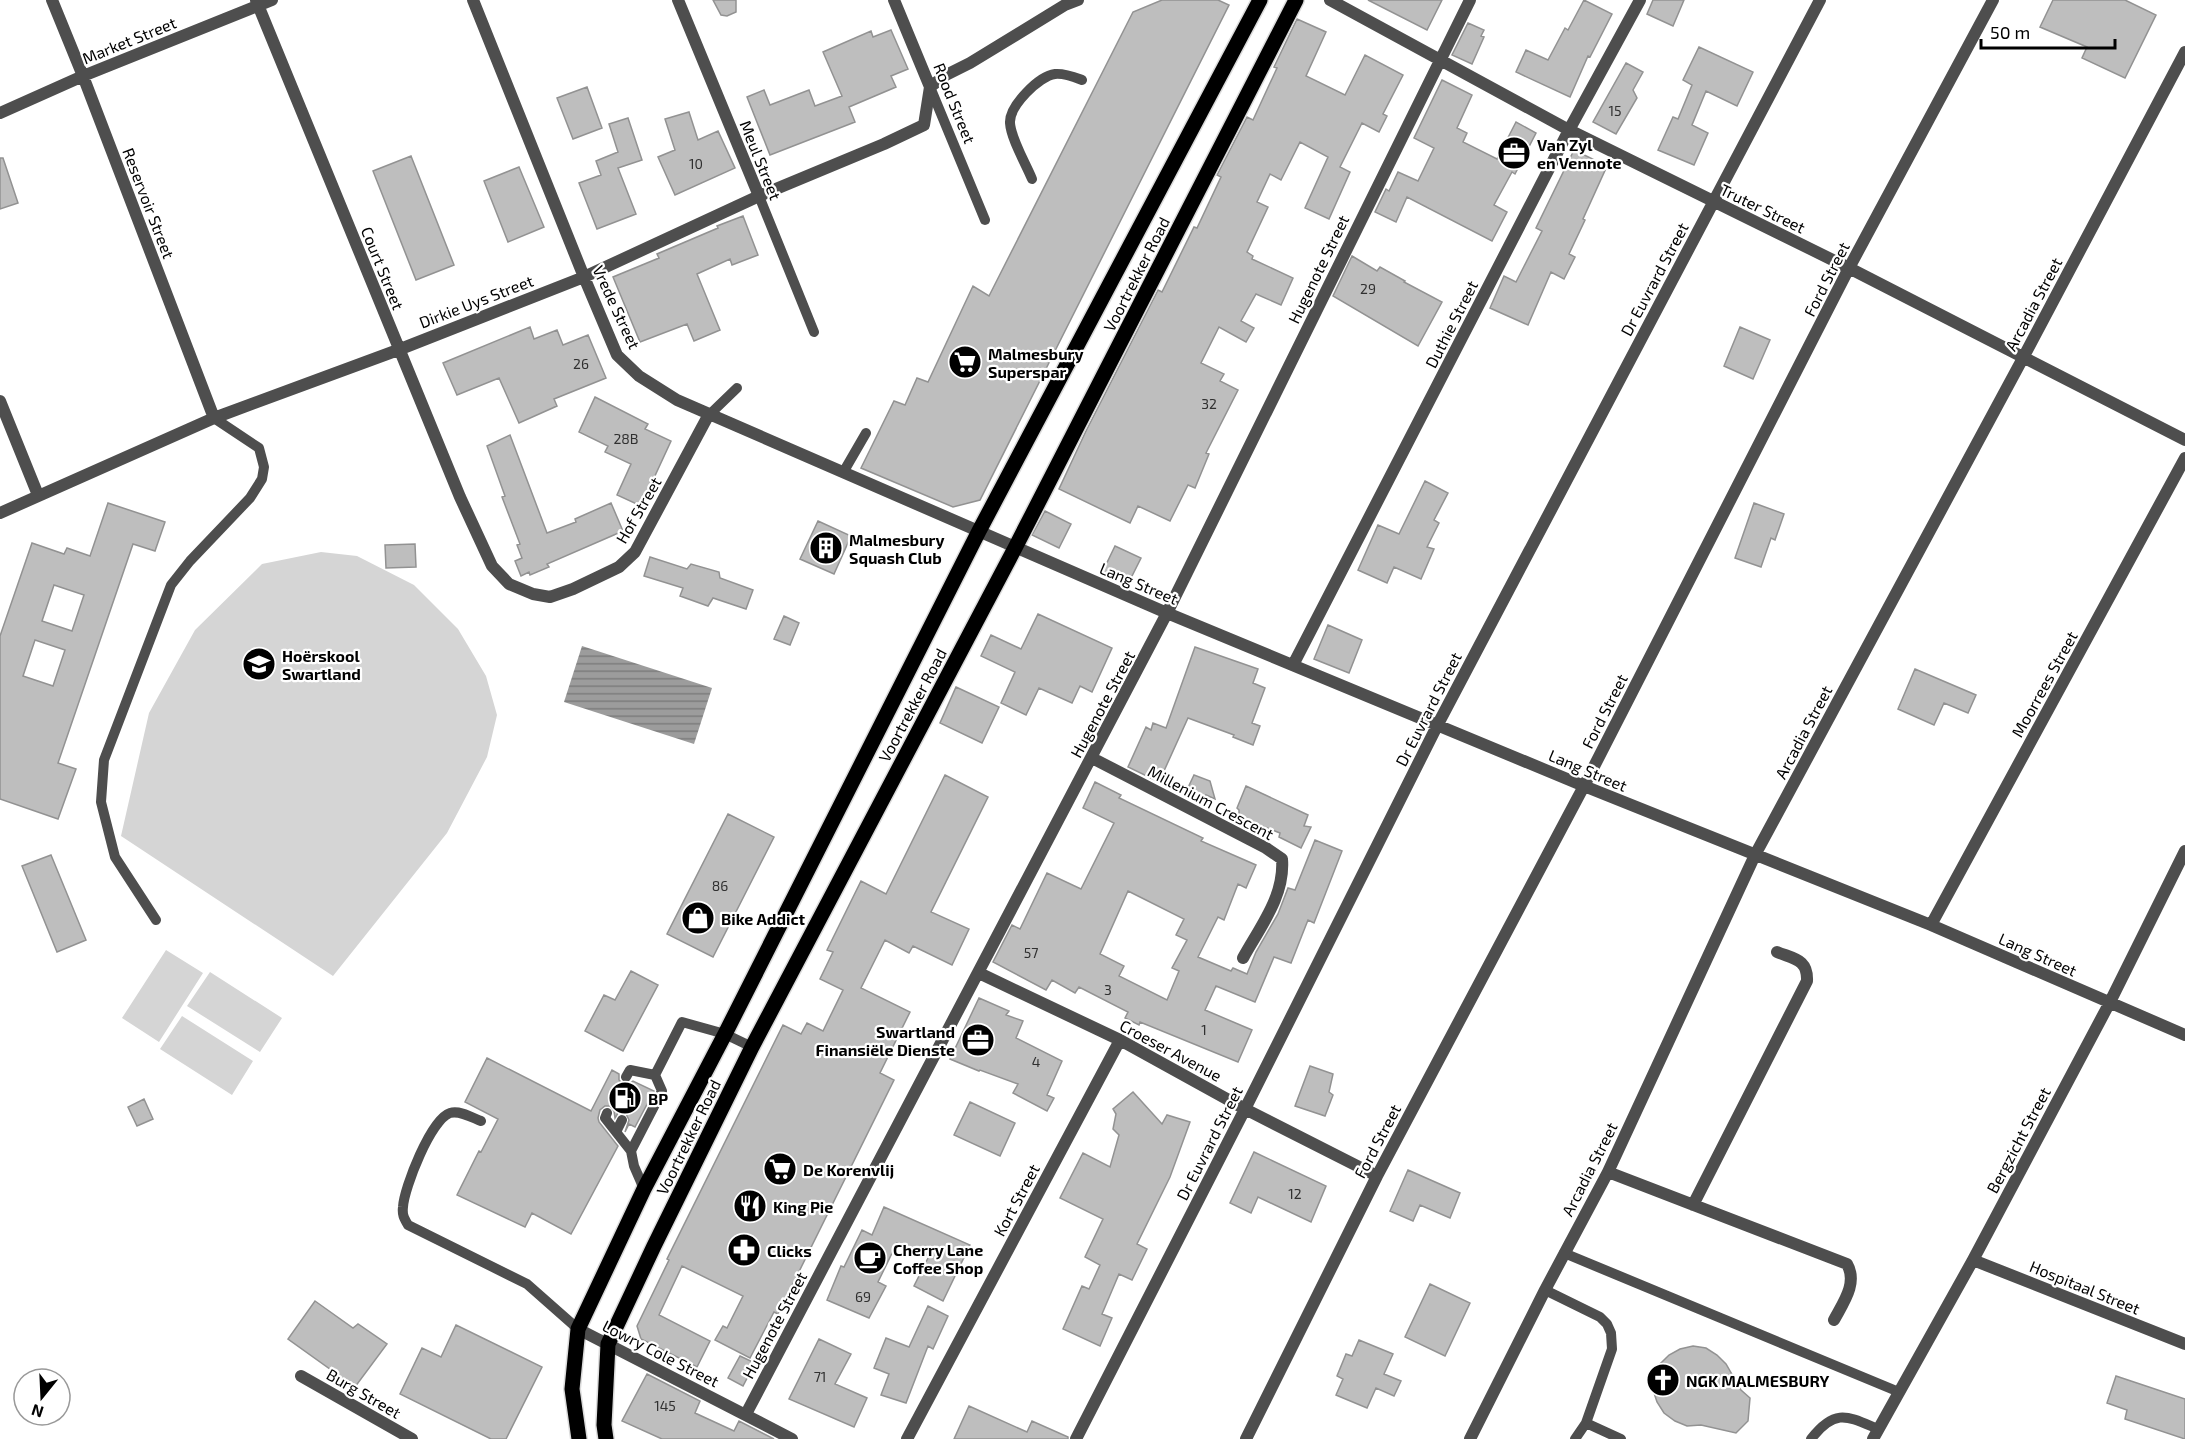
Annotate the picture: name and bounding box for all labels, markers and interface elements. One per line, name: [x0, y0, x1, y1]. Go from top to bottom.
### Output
street label: Market Street: [79, 12, 179, 68]
scale bar: [1981, 12, 2114, 50]
text: 50 m: [1990, 21, 2030, 43]
street label: Rood Street: [930, 60, 980, 146]
house number: 15: [1608, 102, 1622, 119]
street label: Meul Street: [736, 117, 786, 203]
office icon: Van Zyl en Vennote: [1496, 135, 1532, 171]
place label: Van Zyl en Vennote: [1537, 135, 1622, 172]
street label: Reservoir Street: [119, 145, 179, 261]
house number: 10: [689, 155, 703, 172]
street label: Truter Street: [1717, 179, 1809, 237]
street label: Hugenote Street: [1284, 212, 1352, 326]
street label: Voortrekker Road: [1099, 214, 1173, 334]
street label: Dr Euvrard Street: [1616, 219, 1692, 339]
street label: Court Street: [358, 224, 408, 312]
street label: Ford Street: [1799, 239, 1853, 319]
street label: Arcadia Street: [2000, 254, 2066, 354]
street label: Vrede Street: [589, 262, 645, 352]
street label: Dirkie Uys Street: [416, 271, 536, 331]
street label: Duthie Street: [1421, 277, 1481, 371]
house number: 29: [1360, 280, 1376, 297]
supermarket icon: Malmesbury Superspar: [947, 344, 983, 380]
place label: Malmesbury Superspar: [988, 344, 1084, 381]
house number: 26: [573, 355, 589, 372]
house number: 32: [1201, 395, 1217, 412]
house number: 28B: [613, 430, 639, 447]
street label: Hof Street: [611, 473, 665, 547]
building icon: Malmesbury Squash Club: [808, 530, 844, 566]
place label: Malmesbury Squash Club: [849, 530, 945, 567]
street label: Lang Street: [1097, 558, 1181, 608]
street label: Moorrees Street: [2007, 628, 2081, 740]
street label: Voortrekker Road: [874, 645, 950, 765]
school or university icon: Hoërskool Swartland: [241, 646, 277, 682]
place label: Hoërskool Swartland: [282, 646, 361, 683]
street label: Hugenote Street: [1066, 647, 1138, 761]
street label: Dr Euvrard Street: [1391, 649, 1465, 769]
street label: Ford Street: [1577, 671, 1631, 751]
street label: Arcadia Street: [1770, 682, 1836, 782]
street label: Lang Street: [1546, 745, 1630, 795]
street label: Millenium Crescent: [1145, 761, 1277, 843]
house number: 86: [712, 877, 728, 894]
shop icon: Bike Addict: [680, 900, 716, 936]
place label: Bike Addict: [721, 909, 806, 928]
street label: Lang Street: [1996, 928, 2080, 980]
house number: 57: [1024, 944, 1038, 961]
house number: 3: [1104, 981, 1112, 998]
street label: Croeser Avenue: [1117, 1015, 1225, 1085]
house number: 1: [1201, 1021, 1207, 1038]
place label: Swartland Finansiële Dienste: [816, 1022, 955, 1059]
office icon: Swartland Finansiële Dienste: [960, 1022, 996, 1058]
house number: 4: [1032, 1053, 1040, 1070]
street label: Voortrekker Road: [652, 1076, 724, 1198]
fuel station icon: BP: [607, 1080, 643, 1116]
street label: Dr Euvrard Street: [1172, 1083, 1246, 1203]
street label: Bergzicht Street: [1982, 1084, 2054, 1196]
place label: BP: [648, 1089, 668, 1108]
street label: Ford Street: [1350, 1101, 1404, 1181]
street label: Arcadia Street: [1557, 1119, 1621, 1219]
supermarket icon: De Korenvlij: [762, 1151, 798, 1187]
place label: De Korenvlij: [803, 1160, 894, 1179]
street label: Kort Street: [989, 1161, 1043, 1239]
house number: 12: [1288, 1185, 1302, 1202]
restaurant icon: King Pie: [732, 1188, 768, 1224]
place label: King Pie: [773, 1197, 833, 1216]
pharmacy icon: Clicks: [726, 1232, 762, 1268]
cafe icon: Cherry Lane Coffee Shop: [852, 1240, 888, 1276]
place label: Cherry Lane Coffee Shop: [893, 1240, 983, 1277]
place label: Clicks: [767, 1241, 812, 1260]
street label: Hospitaal Street: [2027, 1256, 2143, 1318]
street label: Hugenote Street: [738, 1268, 810, 1382]
house number: 69: [855, 1288, 871, 1305]
street label: Lowry Cole Street: [600, 1315, 722, 1391]
church icon: NGK MALMESBURY: [1645, 1362, 1681, 1398]
street label: Burg Street: [324, 1364, 404, 1422]
north arrow: [12, 1367, 72, 1427]
house number: 71: [814, 1368, 826, 1385]
place label: NGK MALMESBURY: [1686, 1371, 1830, 1390]
house number: 145: [654, 1397, 676, 1414]
text: N: [29, 1401, 46, 1423]

